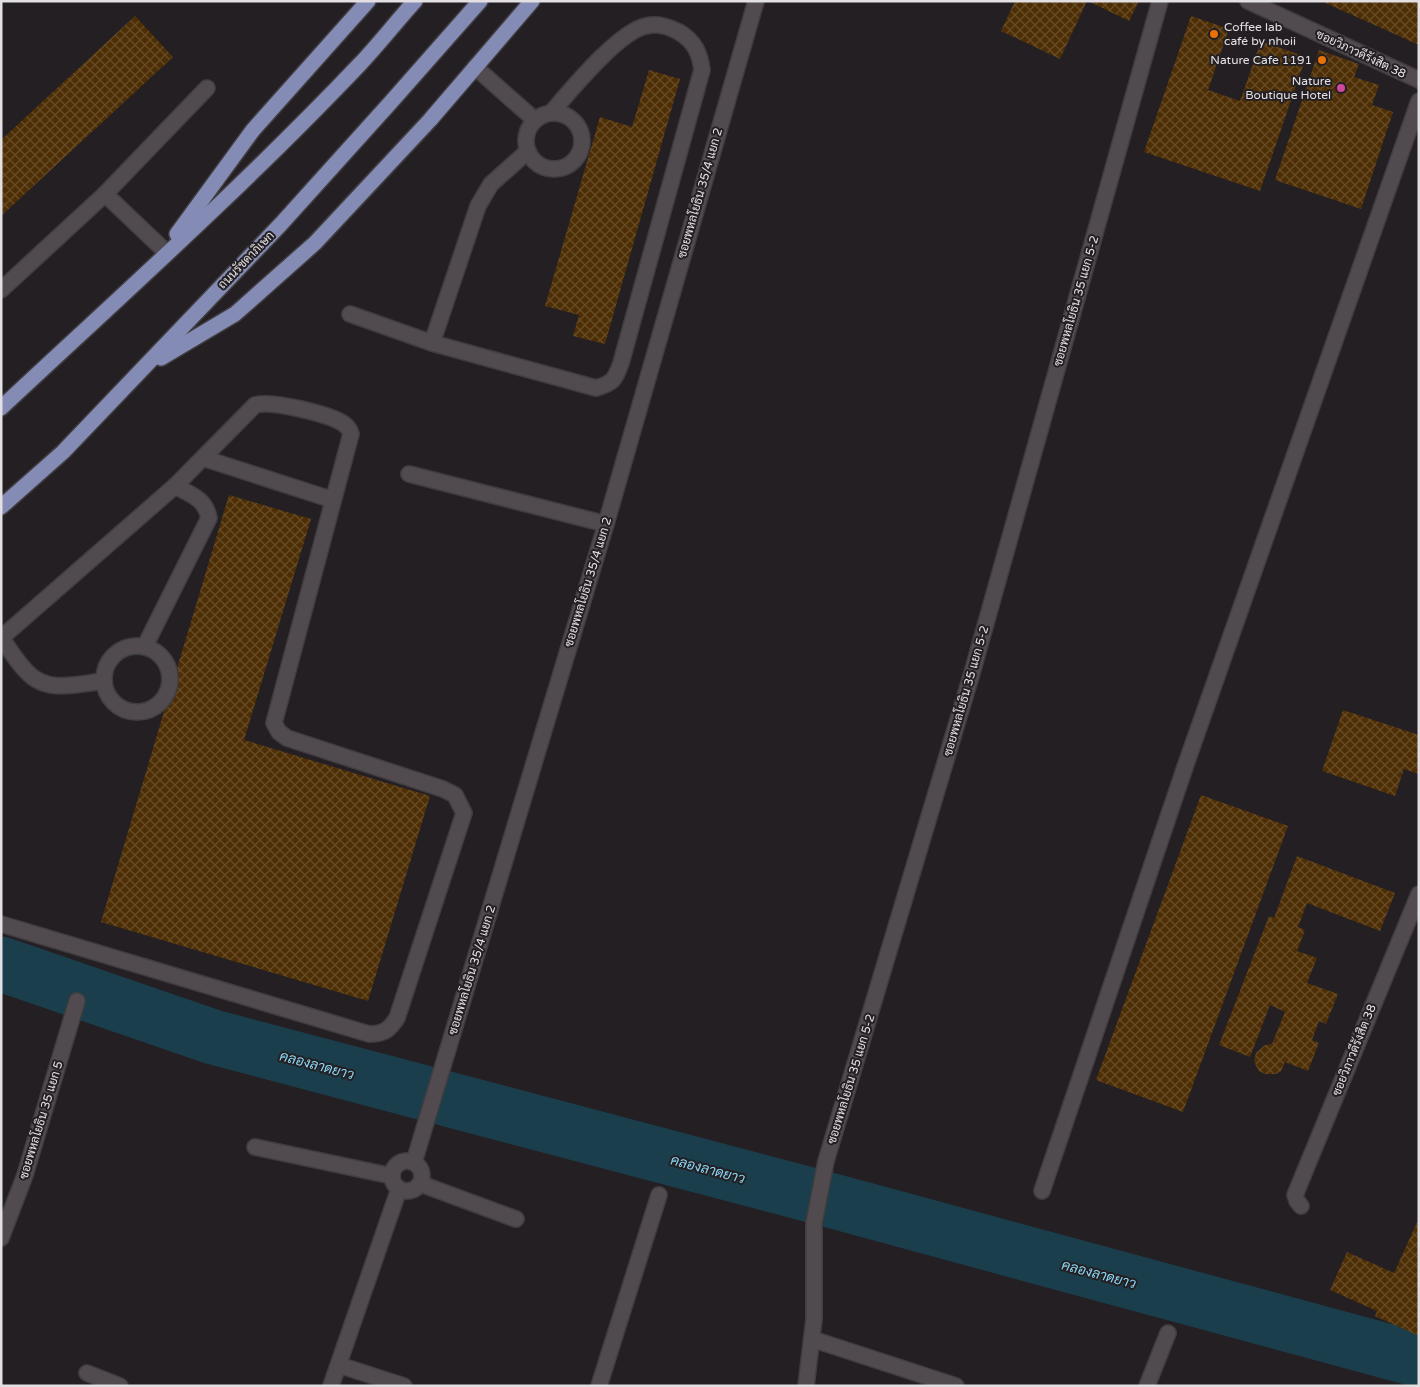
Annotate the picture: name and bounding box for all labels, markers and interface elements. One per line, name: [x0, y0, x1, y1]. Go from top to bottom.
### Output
place label: Coffee lab café by nhoii: [1224, 20, 1296, 48]
street label: ซอยวิภาวดีรังสิต 38: [1314, 26, 1409, 81]
marker: Coffee lab café by nhoii: [1208, 28, 1220, 40]
place label: Nature Cafe 1191: [1210, 53, 1312, 67]
marker: Nature Cafe 1191: [1316, 54, 1328, 66]
place label: Nature Boutique Hotel: [1245, 74, 1331, 102]
marker: Nature Boutique Hotel: [1335, 82, 1347, 94]
street label: ซอยพหลโยธิน 35/4 แยก 2: [674, 126, 725, 260]
street label: ถนนรัชดาภิเษก: [215, 228, 277, 292]
street label: ซอยพหลโยธิน 35 แยก 5-2: [1050, 234, 1101, 368]
street label: ซอยพหลโยธิน 35/4 แยก 2: [561, 515, 614, 649]
street label: ซอยพหลโยธิน 35 แยก 5-2: [940, 624, 991, 758]
street label: ซอยพหลโยธิน 35/4 แยก 2: [445, 903, 498, 1037]
street label: ซอยวิภาวดีรังสิต 38: [1328, 1002, 1379, 1098]
street label: ซอยพหลโยธิน 35 แยก 5-2: [824, 1012, 877, 1146]
water label: คลองลาดยาว: [278, 1047, 356, 1084]
street label: ซอยพหลโยธิน 35 แยก 5: [15, 1059, 66, 1181]
water label: คลองลาดยาว: [669, 1151, 747, 1188]
water label: คลองลาดยาว: [1060, 1256, 1138, 1293]

